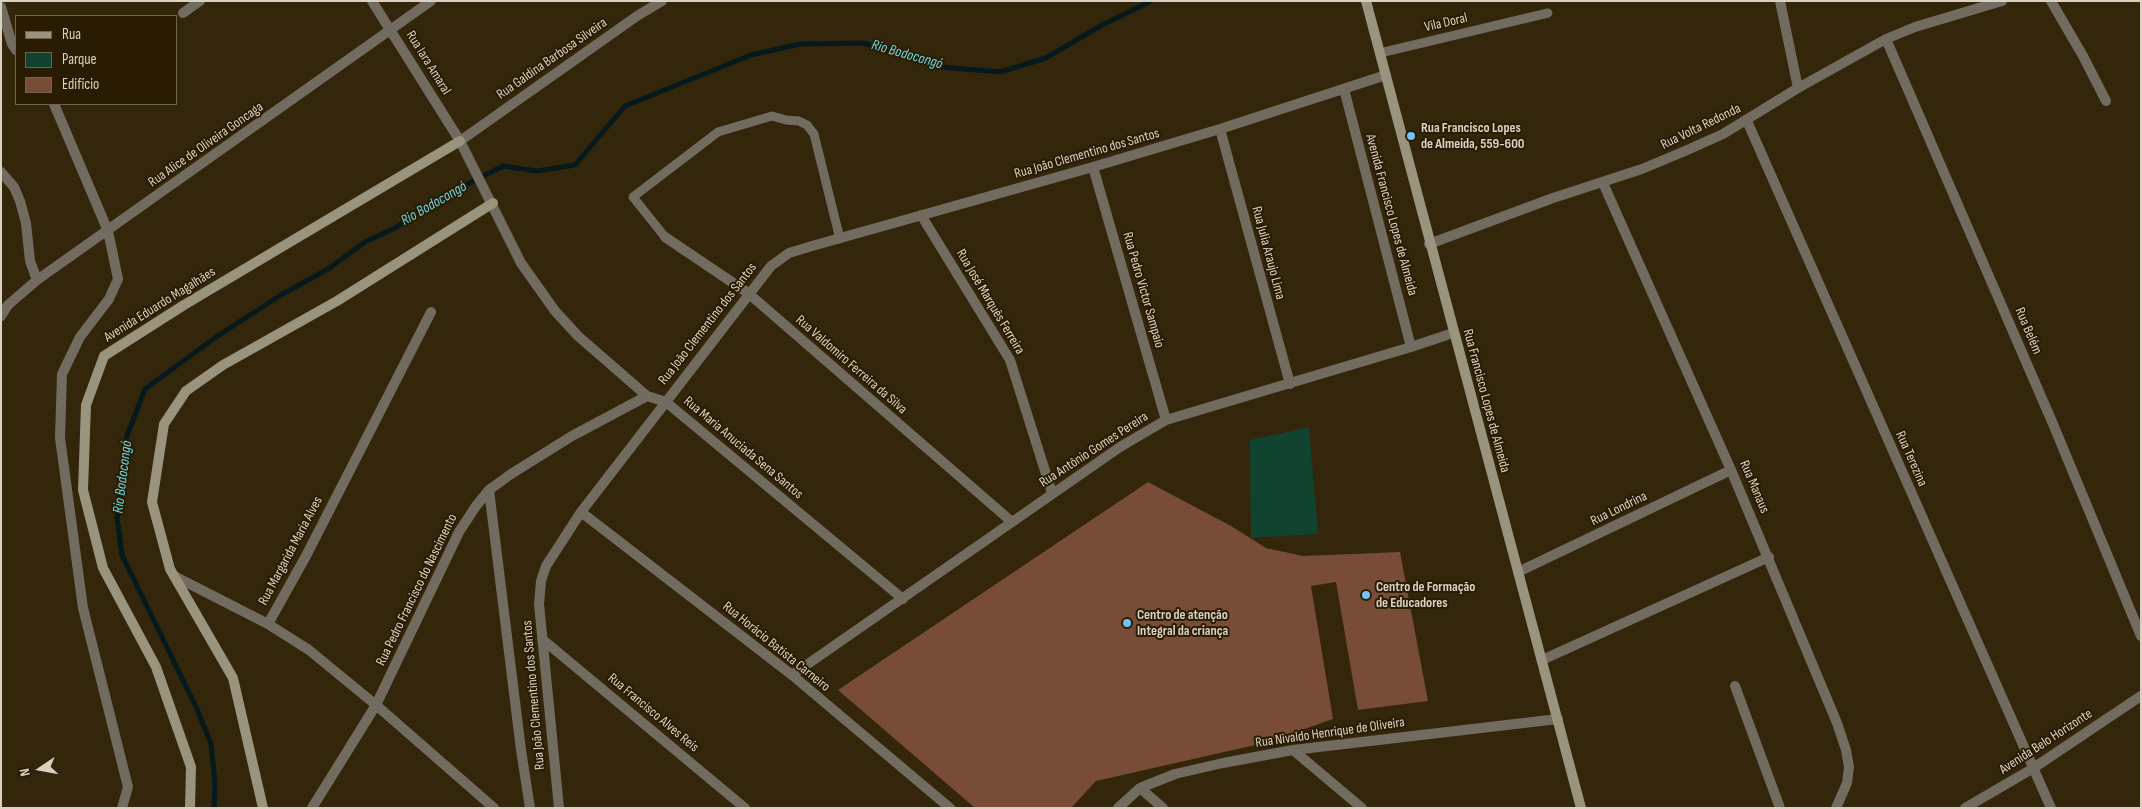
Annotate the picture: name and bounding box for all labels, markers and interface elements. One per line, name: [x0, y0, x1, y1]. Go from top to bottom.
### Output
street label: Vila Doral: [1423, 10, 1469, 36]
legend: [15, 15, 178, 105]
street label: Rua Galdina Barbosa Silveira: [494, 15, 610, 103]
text: Rua: [62, 25, 81, 44]
street label: Rua Iara Amaral: [402, 28, 454, 98]
water label: Rio Bodocongó: [869, 36, 945, 74]
text: Parque: [62, 50, 97, 69]
text: Edifício: [62, 75, 99, 94]
street label: Rua Alice de Oliveira Goncaga: [145, 99, 267, 191]
street label: Rua Volta Redonda: [1658, 100, 1744, 154]
place label: Rua Francisco Lopes de Almeida, 559-600: [1421, 120, 1525, 152]
street label: Rua João Clementino dos Santos: [1013, 125, 1161, 183]
marker: Rua Francisco Lopes de Almeida, 559-600: [1405, 130, 1417, 142]
street label: Avenida Francisco Lopes de Almeida: [1361, 132, 1421, 298]
water label: Rio Bodocongó: [398, 178, 470, 230]
street label: Rua Julia Araujo Lima: [1247, 205, 1289, 301]
street label: Rua Pedro Victor Sampaio: [1118, 230, 1168, 350]
street label: Rua José Marquês Ferreira: [952, 246, 1028, 358]
street label: Rua João Clementino dos Santos: [655, 260, 761, 388]
street label: Avenida Eduardo Magalhães: [101, 264, 219, 346]
street label: Rua Belém: [2011, 305, 2045, 357]
street label: Rua Valdomiro Ferreira da Silva: [792, 312, 910, 418]
street label: Rua Francisco Lopes de Almeida: [1459, 328, 1513, 474]
street label: Rua Maria Anuciada Sena Santos: [680, 393, 806, 503]
street label: Rua Antônio Gomes Pereira: [1036, 409, 1152, 491]
street label: Rua Terezina: [1891, 429, 1931, 489]
water label: Rio Bodocongó: [110, 440, 136, 514]
street label: Rua Manaus: [1735, 458, 1773, 516]
street label: Rua Londrina: [1588, 488, 1650, 530]
street label: Rua Margarida Maria Alves: [255, 494, 327, 608]
street label: Rua Pedro Francisco do Nascimento: [373, 511, 461, 669]
place label: Centro de Formação de Educadores: [1376, 579, 1475, 612]
marker: Centro de Formação de Educadores: [1360, 589, 1372, 601]
street label: Rua Horácio Batista Carneiro: [719, 598, 833, 696]
place label: Centro de atenção Integral da criança: [1137, 607, 1228, 640]
marker: Centro de atenção Integral da criança: [1121, 617, 1133, 629]
street label: Rua João Clementino dos Santos: [519, 620, 549, 770]
street label: Rua Francisco Alves Reis: [604, 670, 702, 756]
street label: Avenida Belo Horizonte: [1996, 706, 2096, 778]
street label: Rua Nivaldo Henrique de Oliveira: [1254, 714, 1406, 752]
north arrow: [15, 744, 65, 794]
text: N: [16, 767, 34, 778]

